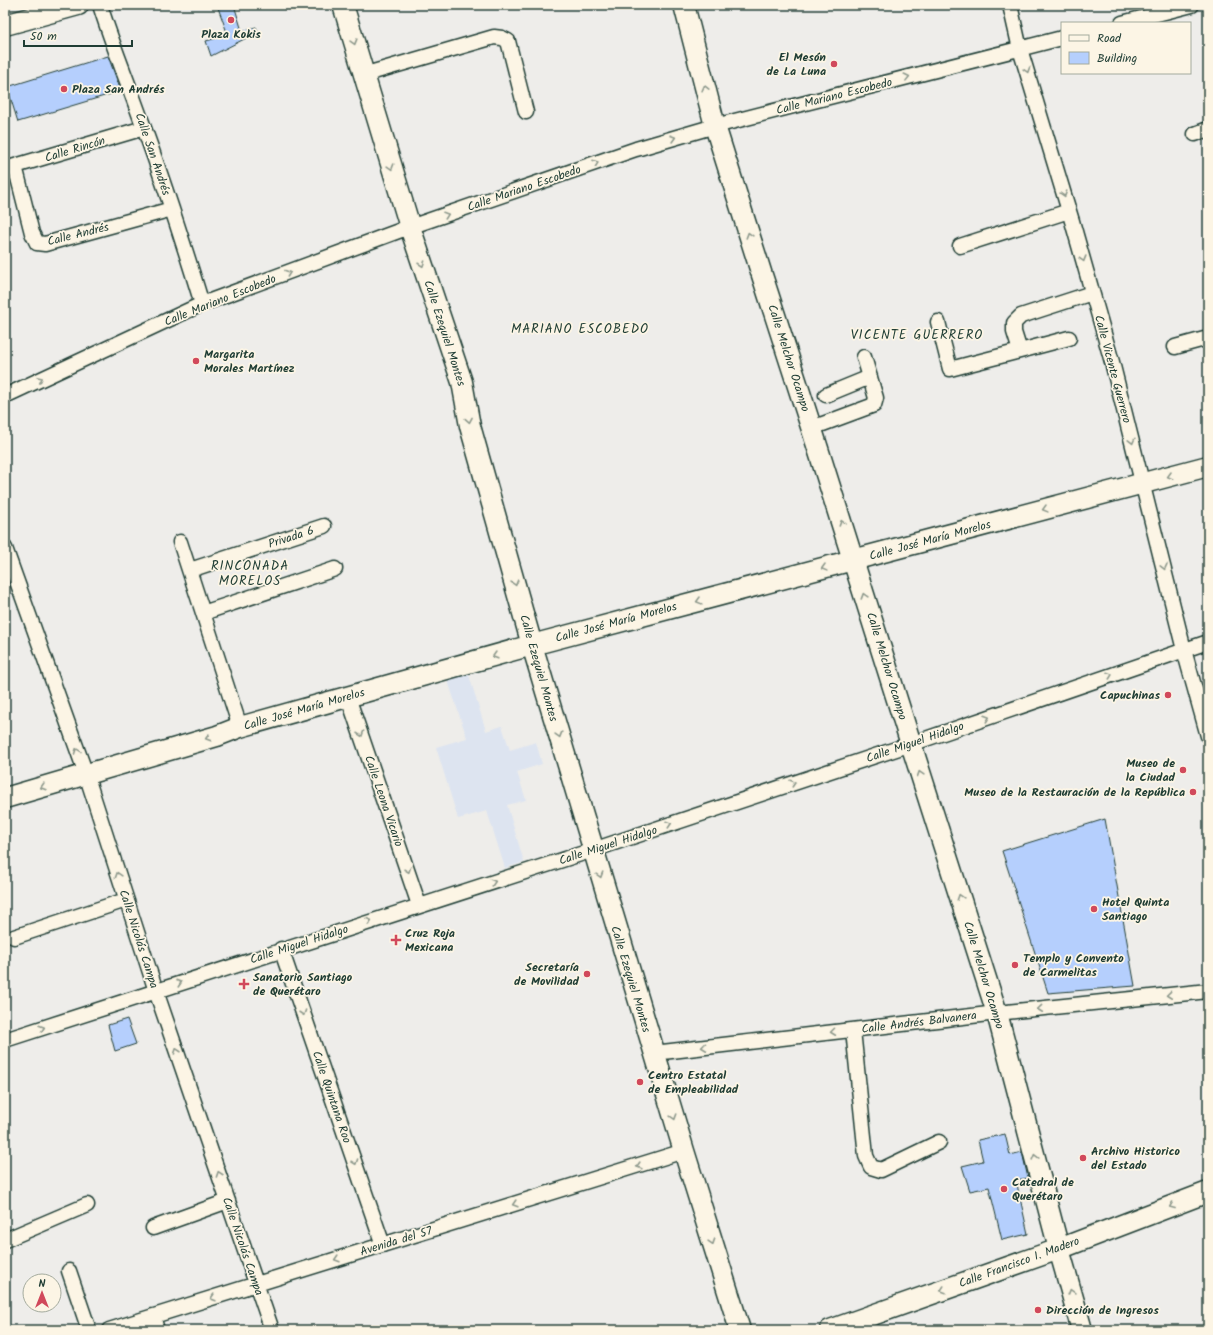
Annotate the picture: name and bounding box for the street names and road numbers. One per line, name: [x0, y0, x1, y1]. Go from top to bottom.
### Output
street label: Calle Mariano Escobedo: [774, 73, 894, 120]
street label: Calle San Andrés: [130, 110, 176, 198]
street label: Calle Rincón: [43, 131, 108, 168]
street label: Calle Mariano Escobedo: [465, 160, 584, 217]
street label: Calle Andrés: [45, 218, 111, 251]
street label: Calle Mariano Escobedo: [161, 269, 279, 332]
street label: Calle Ezequiel Montes: [418, 278, 471, 389]
street label: Calle Melchor Ocampo: [762, 302, 815, 414]
street label: Calle Vicente Guerrero: [1089, 313, 1136, 425]
street label: Calle José María Morelos: [867, 515, 993, 566]
street label: Privada 6: [266, 521, 317, 554]
street label: Calle José María Morelos: [553, 597, 679, 648]
street label: Calle Melchor Ocampo: [861, 610, 912, 722]
street label: Calle Ezequiel Montes: [514, 612, 563, 724]
street label: Calle José María Morelos: [241, 683, 367, 736]
street label: Calle Miguel Hidalgo: [864, 717, 967, 768]
street label: Calle Leona Vicario: [359, 753, 408, 849]
street label: Calle Miguel Hidalgo: [556, 821, 660, 870]
street label: Calle Nicolás Campa: [114, 887, 164, 991]
street label: Calle Melchor Ocampo: [958, 919, 1009, 1031]
street label: Calle Miguel Hidalgo: [247, 920, 351, 969]
street label: Calle Ezequiel Montes: [605, 924, 656, 1035]
street label: Calle Andrés Balvanera: [860, 1006, 978, 1039]
street label: Calle Quintana Roo: [307, 1048, 356, 1146]
street label: Calle Nicolás Campa: [217, 1194, 268, 1298]
street label: Avenida del 57: [358, 1221, 435, 1261]
street label: Calle Francisco I. Madero: [956, 1232, 1082, 1293]

